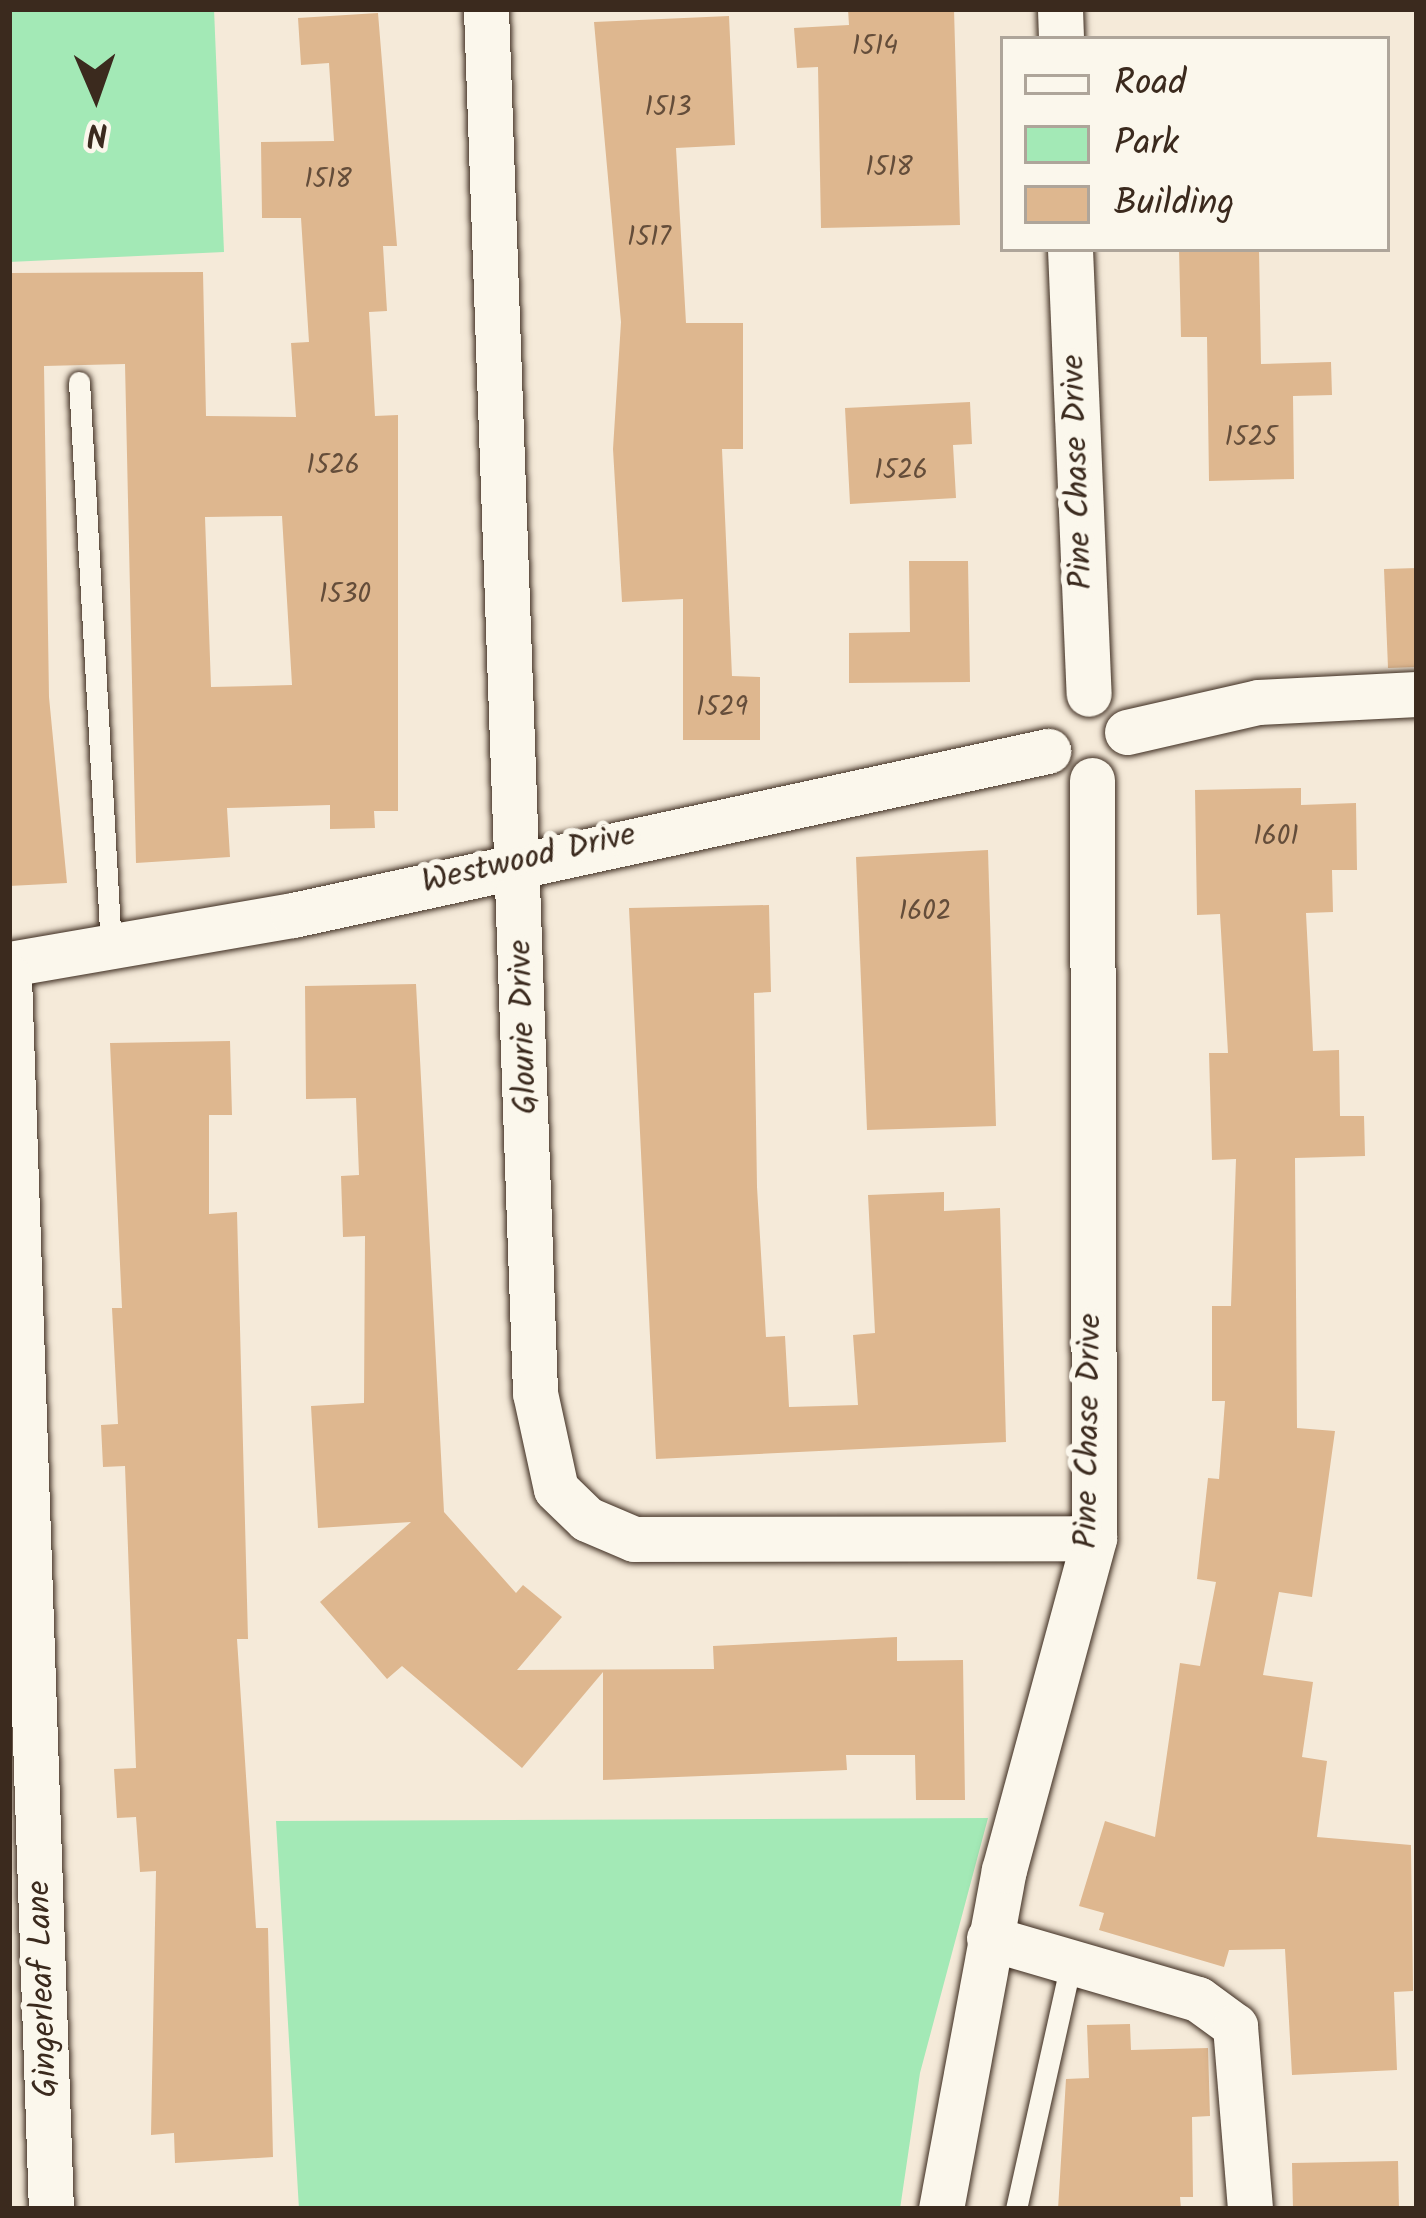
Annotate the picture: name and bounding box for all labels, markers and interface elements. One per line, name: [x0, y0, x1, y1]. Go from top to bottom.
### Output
house number: 1514: [852, 31, 898, 63]
north arrow: [36, 36, 156, 156]
legend: [1000, 36, 1390, 252]
text: Road: [1114, 56, 1186, 113]
house number: 1513: [645, 92, 691, 124]
text: N: [86, 106, 109, 159]
text: Park: [1114, 116, 1179, 173]
house number: 1518: [865, 152, 913, 184]
house number: 1518: [304, 164, 352, 196]
text: Building: [1114, 176, 1234, 233]
house number: 1517: [627, 222, 671, 254]
street label: Pine Chase Drive: [1055, 354, 1103, 590]
house number: 1525: [1224, 422, 1278, 454]
house number: 1526: [306, 450, 360, 482]
house number: 1526: [874, 455, 928, 487]
house number: 1530: [319, 579, 371, 611]
house number: 1529: [696, 692, 748, 724]
street label: Westwood Drive: [418, 816, 640, 904]
house number: 1601: [1253, 821, 1299, 853]
house number: 1602: [899, 896, 951, 928]
street label: Glourie Drive: [502, 939, 548, 1115]
street label: Pine Chase Drive: [1068, 1313, 1112, 1549]
street label: Gingerleaf Lane: [20, 1880, 68, 2098]

